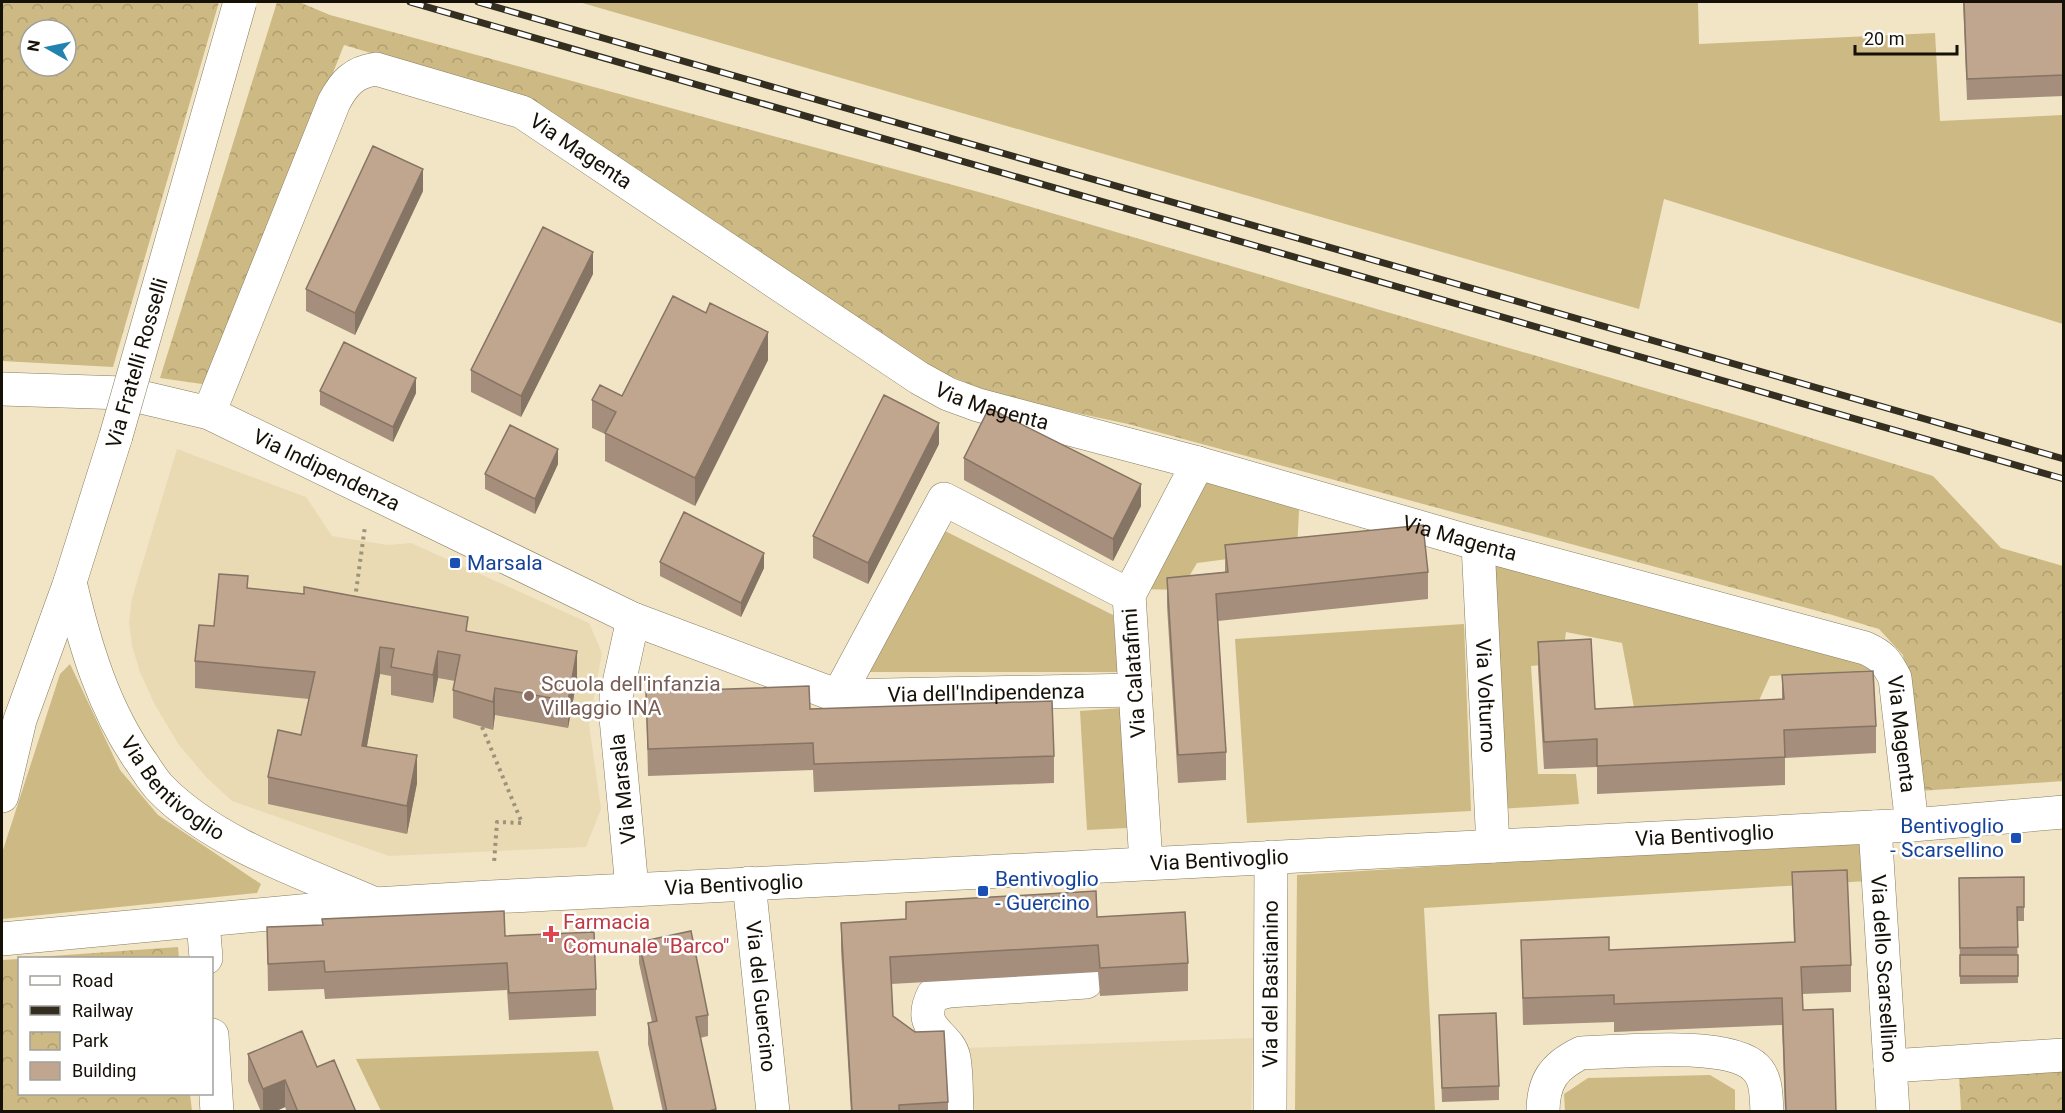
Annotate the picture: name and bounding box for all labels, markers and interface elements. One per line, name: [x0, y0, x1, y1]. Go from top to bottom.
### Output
north arrow: [18, 18, 78, 78]
scale bar: [1855, 18, 1957, 56]
text: 20 m: [1864, 28, 1904, 49]
text: N: [23, 39, 44, 53]
street label: Via Magenta: [525, 109, 636, 194]
street label: Via Fratelli Rosselli: [101, 275, 173, 451]
street label: Via Magenta: [931, 377, 1051, 435]
street label: Via Indipendenza: [249, 424, 404, 516]
street label: Via Magenta: [1400, 511, 1519, 566]
place label: Marsala: [467, 551, 543, 575]
marker: Marsala: [448, 556, 462, 570]
street label: Via Calatafimi: [1117, 607, 1151, 739]
street label: Via Volturno: [1471, 638, 1500, 754]
place label: Scuola dell'infanzia Villaggio INA: [541, 672, 721, 720]
street label: Via Magenta: [1883, 674, 1920, 794]
street label: Via dell'Indipendenza: [887, 679, 1085, 707]
marker: Scuola dell'infanzia Villaggio INA: [522, 689, 536, 703]
street label: Via Bentivoglio: [116, 732, 229, 845]
street label: Via Marsala: [605, 733, 641, 845]
place label: Bentivoglio - Scarsellino: [1890, 814, 2004, 862]
street label: Via Bentivoglio: [1635, 820, 1775, 851]
marker: Bentivoglio - Scarsellino: [2009, 831, 2023, 845]
street label: Via Bentivoglio: [1149, 845, 1289, 876]
place label: Bentivoglio - Guercino: [995, 867, 1099, 915]
street label: Via Bentivoglio: [664, 869, 804, 900]
street label: Via dello Scarsellino: [1866, 874, 1902, 1064]
marker: Bentivoglio - Guercino: [976, 884, 990, 898]
street label: Via del Bastianino: [1258, 900, 1283, 1068]
place label: Farmacia Comunale "Barco": [563, 910, 730, 958]
street label: Via del Guercino: [741, 919, 781, 1073]
marker: Farmacia Comunale "Barco": [544, 927, 558, 941]
legend: [18, 957, 213, 1095]
text: Road: [72, 970, 113, 991]
text: Railway: [72, 1000, 134, 1021]
text: Park: [72, 1030, 109, 1051]
text: Building: [72, 1060, 136, 1081]

